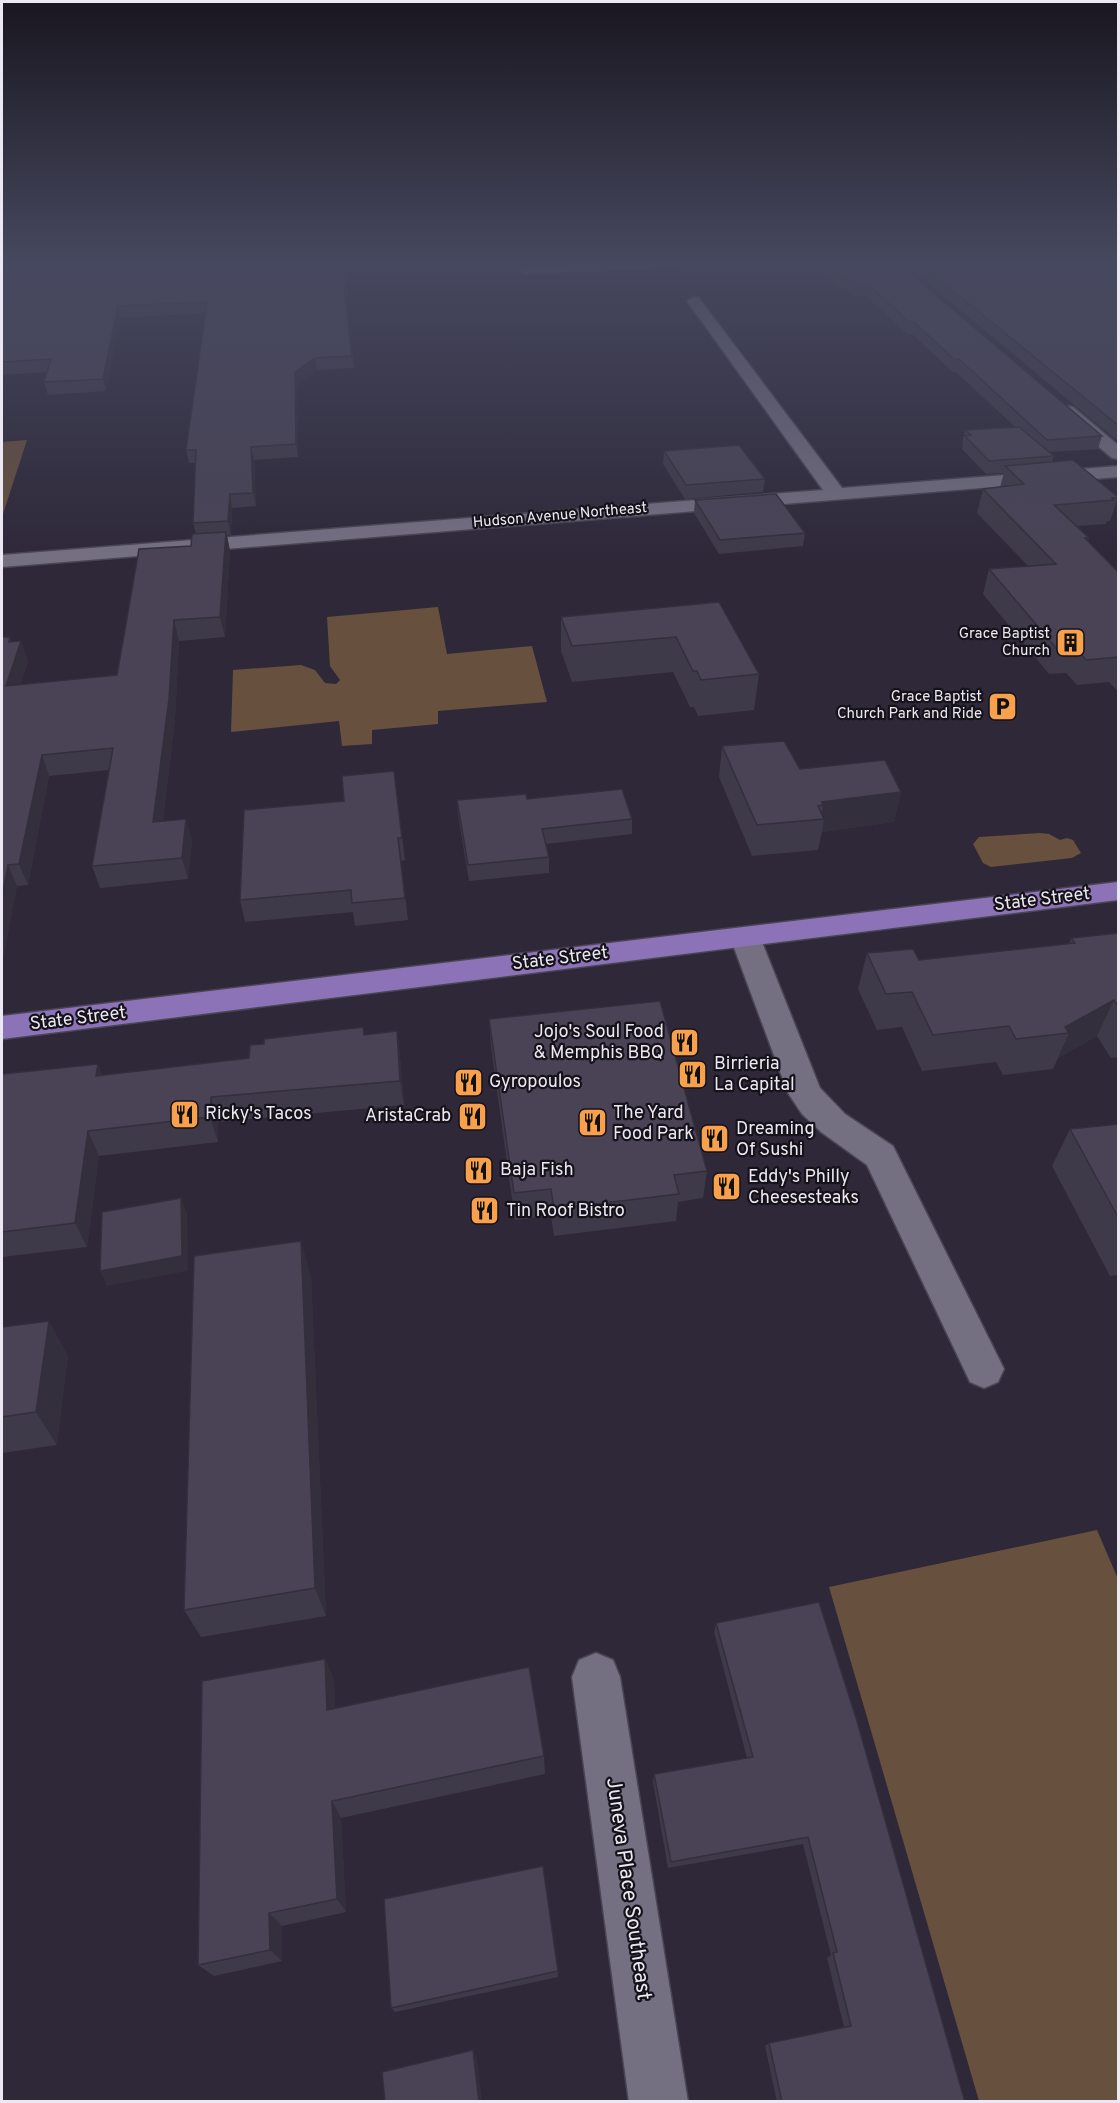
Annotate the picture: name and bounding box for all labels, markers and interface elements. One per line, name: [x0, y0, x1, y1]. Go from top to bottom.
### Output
street label: Hudson Avenue Northeast: [472, 499, 648, 533]
place label: Grace Baptist Church: [959, 625, 1050, 661]
building icon: Grace Baptist Church: [1055, 627, 1087, 659]
place label: Grace Baptist Church Park and Ride: [837, 688, 982, 724]
parking icon: Grace Baptist Church Park and Ride: [987, 690, 1019, 722]
street label: State Street: [993, 883, 1091, 917]
street label: State Street: [511, 942, 609, 976]
street label: State Street: [29, 1002, 127, 1036]
place label: Jojo's Soul Food & Memphis BBQ: [534, 1021, 664, 1065]
restaurant icon: Jojo's Soul Food & Memphis BBQ: [669, 1026, 701, 1058]
place label: Birrieria La Capital: [714, 1053, 795, 1097]
restaurant icon: Birrieria La Capital: [677, 1058, 709, 1090]
restaurant icon: Gyropoulos: [452, 1066, 484, 1098]
place label: Gyropoulos: [489, 1071, 581, 1094]
restaurant icon: Ricky's Tacos: [168, 1098, 200, 1130]
restaurant icon: AristaCrab: [456, 1100, 488, 1132]
place label: The Yard Food Park: [613, 1102, 694, 1146]
place label: Ricky's Tacos: [205, 1103, 312, 1126]
place label: AristaCrab: [365, 1105, 451, 1128]
restaurant icon: The Yard Food Park: [576, 1107, 608, 1139]
place label: Dreaming Of Sushi: [736, 1118, 815, 1162]
restaurant icon: Dreaming Of Sushi: [699, 1123, 731, 1155]
restaurant icon: Baja Fish: [463, 1154, 495, 1186]
place label: Baja Fish: [500, 1159, 574, 1182]
place label: Eddy's Philly Cheesesteaks: [748, 1166, 859, 1210]
restaurant icon: Eddy's Philly Cheesesteaks: [711, 1171, 743, 1203]
restaurant icon: Tin Roof Bistro: [469, 1195, 501, 1227]
place label: Tin Roof Bistro: [506, 1200, 625, 1223]
street label: Juneva Place Southeast: [599, 1776, 657, 2002]

